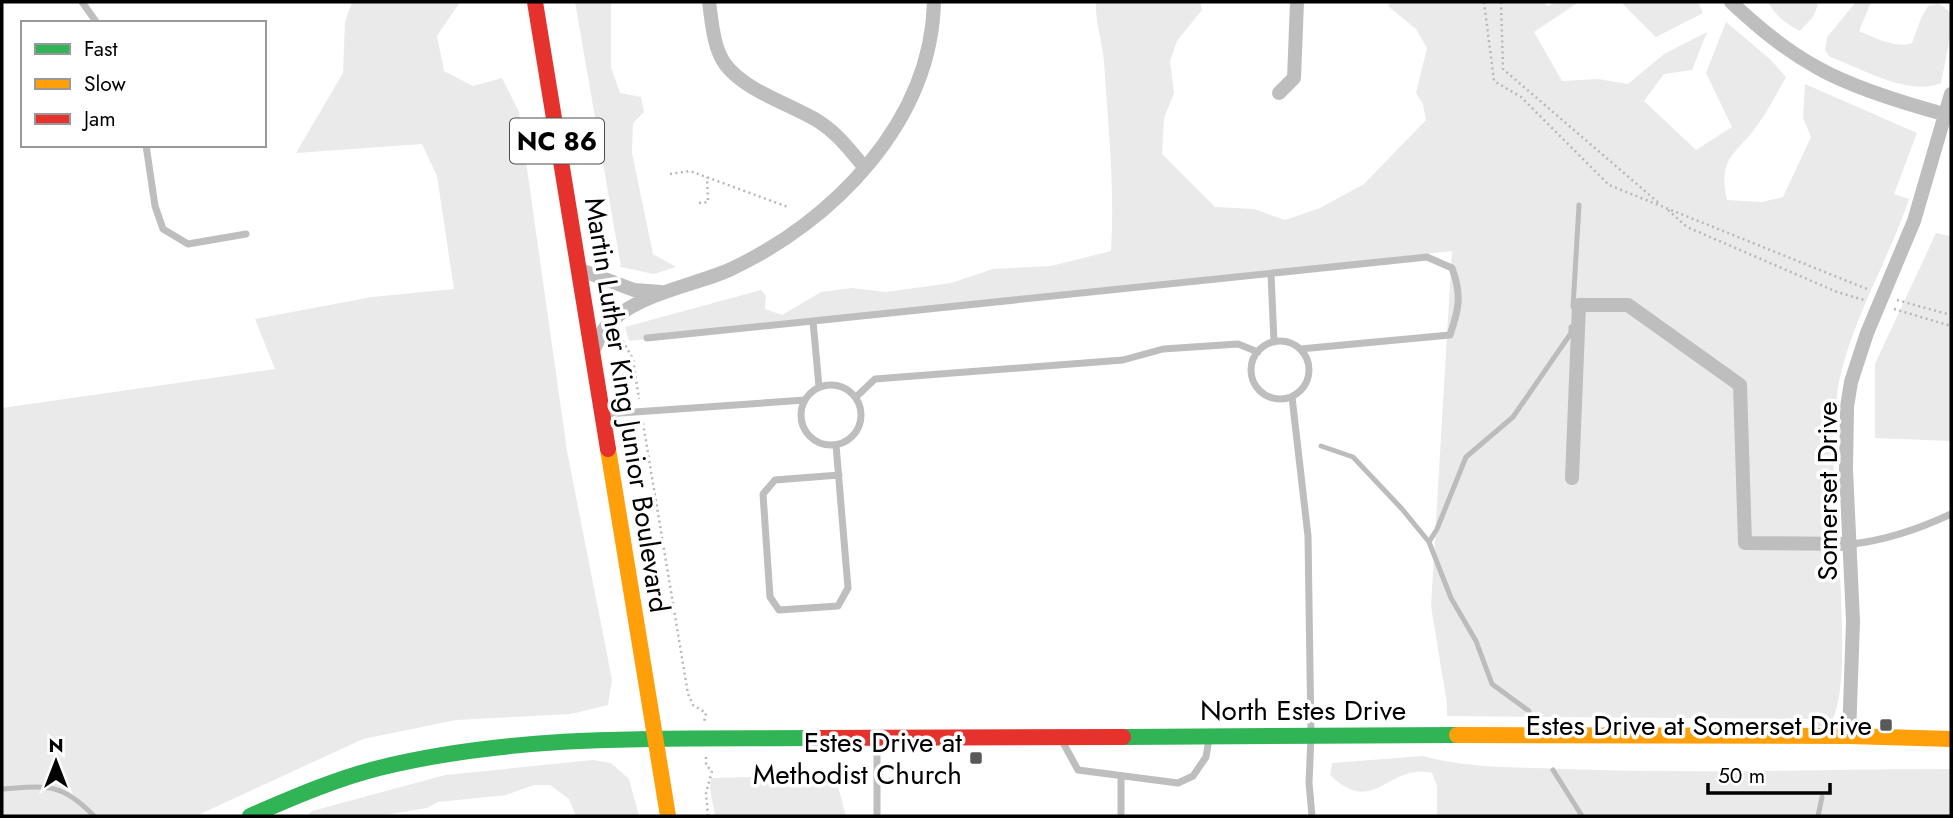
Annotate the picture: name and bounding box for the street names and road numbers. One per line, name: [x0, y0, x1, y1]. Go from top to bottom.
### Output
road number: NC 86: [510, 118, 604, 164]
street label: Martin Luther King Junior Boulevard: [574, 195, 680, 615]
street label: Somerset Drive: [1807, 401, 1848, 581]
street label: North Estes Drive: [1200, 690, 1406, 731]

